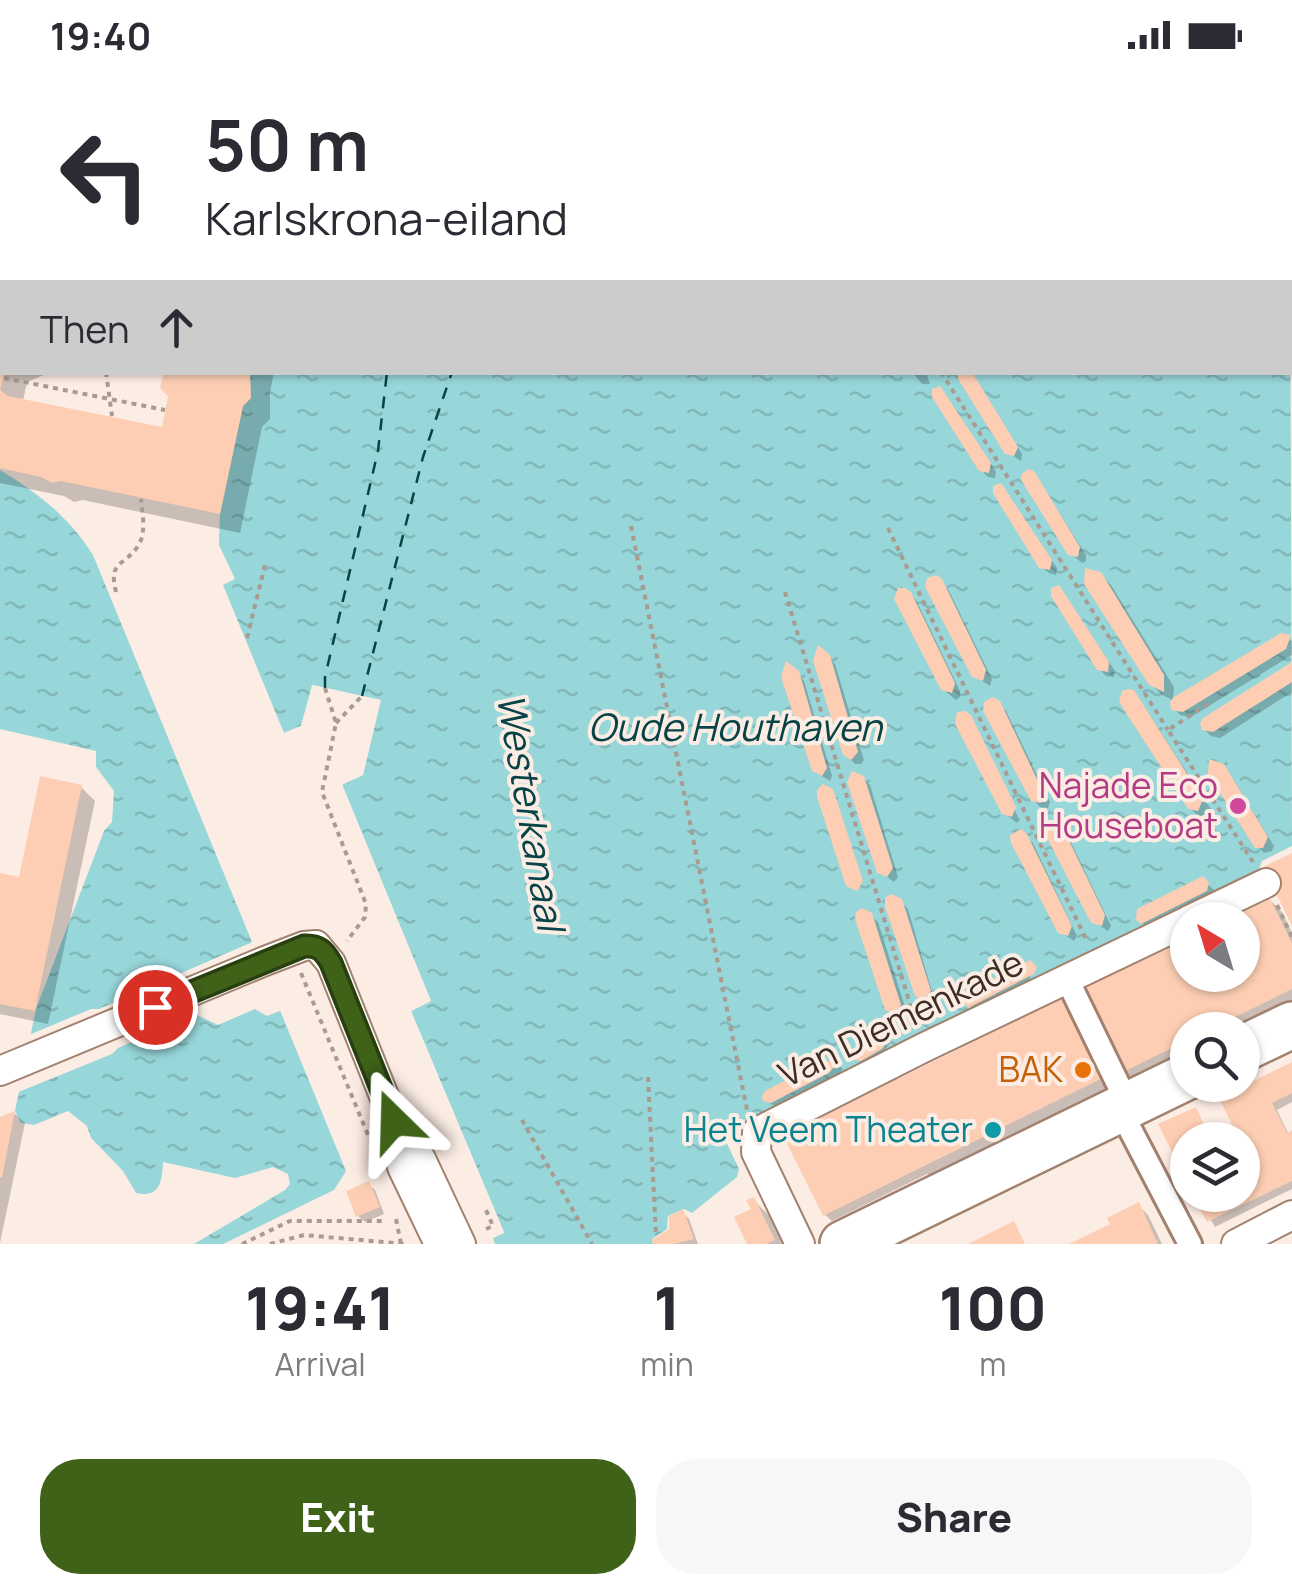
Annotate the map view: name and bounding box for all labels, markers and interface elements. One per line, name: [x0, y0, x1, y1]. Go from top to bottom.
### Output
text: 19:40: [50, 9, 151, 61]
text: 50 m: [205, 96, 369, 192]
icon: left: [40, 110, 170, 240]
text: Karlskrona-eiland: [205, 187, 568, 249]
icon: ahead: [149, 300, 204, 355]
text: Then: [40, 302, 129, 354]
water label: Westerkanaal: [486, 689, 579, 938]
water label: Oude Houthaven: [588, 700, 884, 752]
place label: Najade Eco Houseboat: [1039, 761, 1218, 849]
marker: Najade Eco Houseboat: [1227, 795, 1249, 817]
north arrow: [1170, 902, 1260, 992]
map controls: [1170, 902, 1260, 1212]
street label: Van Diemenkade: [770, 938, 1031, 1098]
pin: [113, 965, 198, 1050]
icon: arrive: [128, 980, 183, 1035]
button: search: [1170, 1012, 1260, 1102]
place label: BAK: [999, 1045, 1063, 1093]
marker: BAK: [1072, 1059, 1094, 1081]
position arrow: [342, 1069, 446, 1173]
place label: Het Veem Theater: [684, 1105, 973, 1153]
marker: Het Veem Theater: [982, 1119, 1004, 1141]
button: layers: [1170, 1122, 1260, 1212]
text: 19:41: [245, 1266, 395, 1348]
text: 1: [653, 1266, 681, 1348]
text: 100: [939, 1266, 1047, 1348]
text: Arrival: [274, 1342, 366, 1386]
text: min: [640, 1342, 694, 1386]
text: m: [979, 1342, 1006, 1386]
button: Exit: [40, 1459, 636, 1574]
button: Share: [656, 1459, 1252, 1574]

